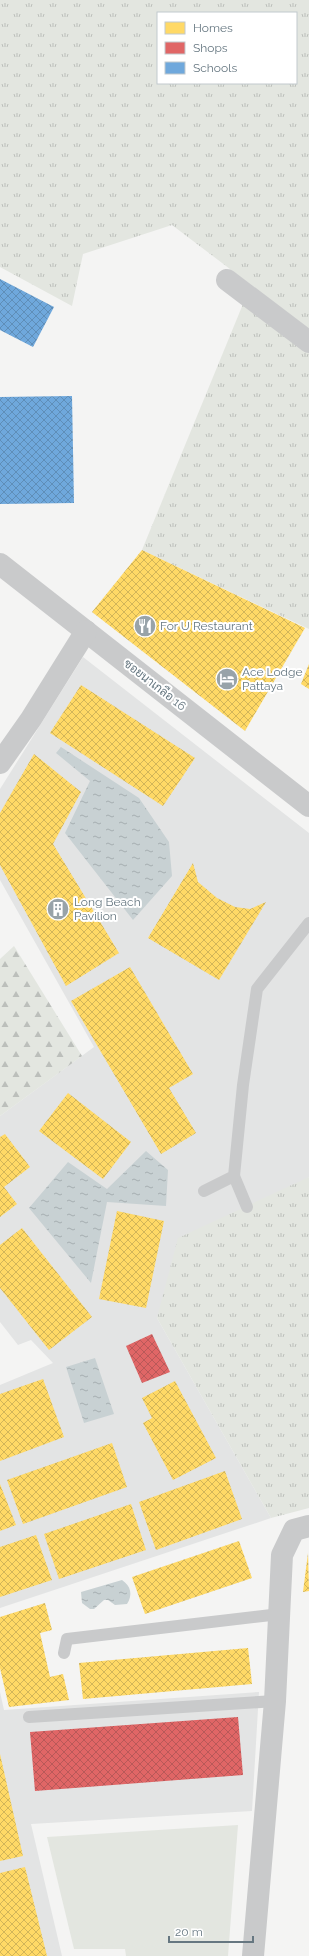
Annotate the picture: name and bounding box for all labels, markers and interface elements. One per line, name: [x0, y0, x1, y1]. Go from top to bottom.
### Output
legend: [157, 12, 297, 84]
text: Homes: [193, 21, 233, 35]
text: Shops: [193, 41, 228, 55]
text: Schools: [193, 61, 237, 75]
restaurant icon: For U Restaurant: [132, 613, 158, 639]
place label: For U Restaurant: [160, 619, 253, 633]
street label: ซอยนาเกลือ 16: [121, 656, 189, 714]
place label: Ace Lodge Pattaya: [242, 665, 303, 693]
hotel icon: Ace Lodge Pattaya: [214, 666, 240, 692]
place label: Long Beach Pavilion: [74, 895, 141, 923]
building icon: Long Beach Pavilion: [45, 896, 71, 922]
scale bar: [169, 1918, 253, 1944]
text: 20 m: [175, 1925, 203, 1939]

